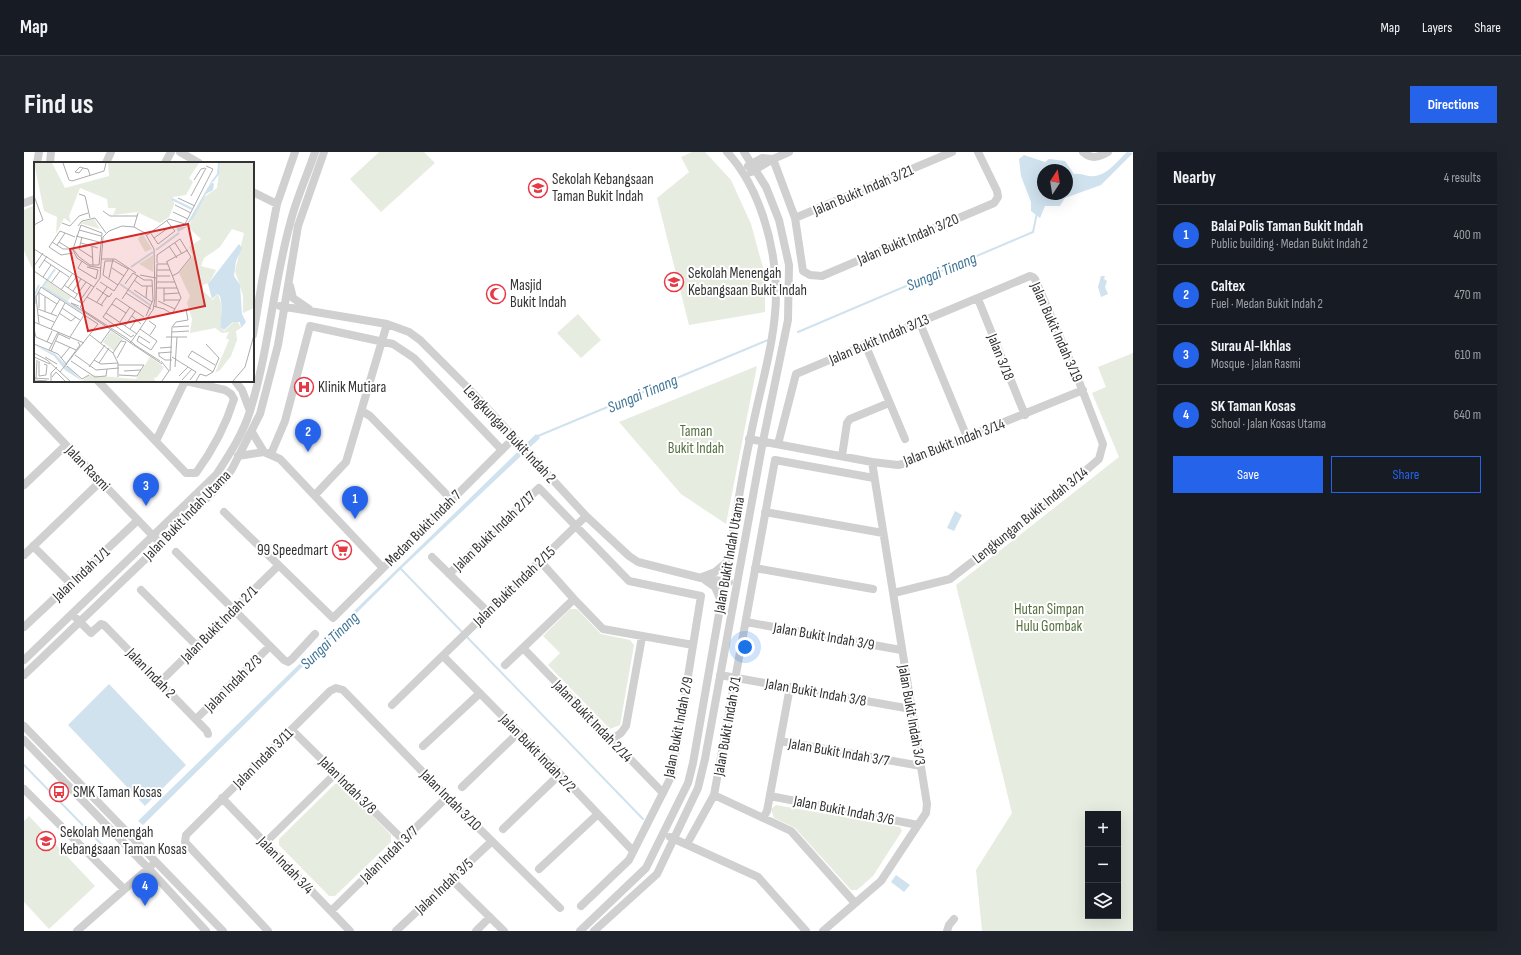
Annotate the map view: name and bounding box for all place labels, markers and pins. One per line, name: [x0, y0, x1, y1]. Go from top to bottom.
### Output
place label: Sekolah Kebangsaan Taman Bukit Indah: [552, 170, 654, 206]
school or university icon: Sekolah Kebangsaan Taman Bukit Indah: [527, 177, 549, 199]
place label: Sekolah Menengah Kebangsaan Bukit Indah: [688, 264, 807, 300]
school or university icon: Sekolah Menengah Kebangsaan Bukit Indah: [663, 271, 685, 293]
place label: Masjid Bukit Indah: [510, 276, 566, 312]
mosque icon: Masjid Bukit Indah: [485, 283, 507, 305]
hospital icon: Klinik Mutiara: [293, 376, 315, 398]
place label: Klinik Mutiara: [318, 378, 386, 397]
pin: 2: [295, 419, 321, 452]
pin: 3: [133, 473, 159, 506]
pin: 1: [342, 486, 368, 519]
supermarket icon: 99 Speedmart: [331, 539, 353, 561]
place label: 99 Speedmart: [257, 541, 328, 560]
bus stop icon: SMK Taman Kosas: [48, 781, 70, 803]
place label: SMK Taman Kosas: [73, 783, 162, 802]
place label: Sekolah Menengah Kebangsaan Taman Kosas: [60, 823, 187, 859]
school or university icon: Sekolah Menengah Kebangsaan Taman Kosas: [35, 830, 57, 852]
pin: 4: [132, 873, 158, 906]

